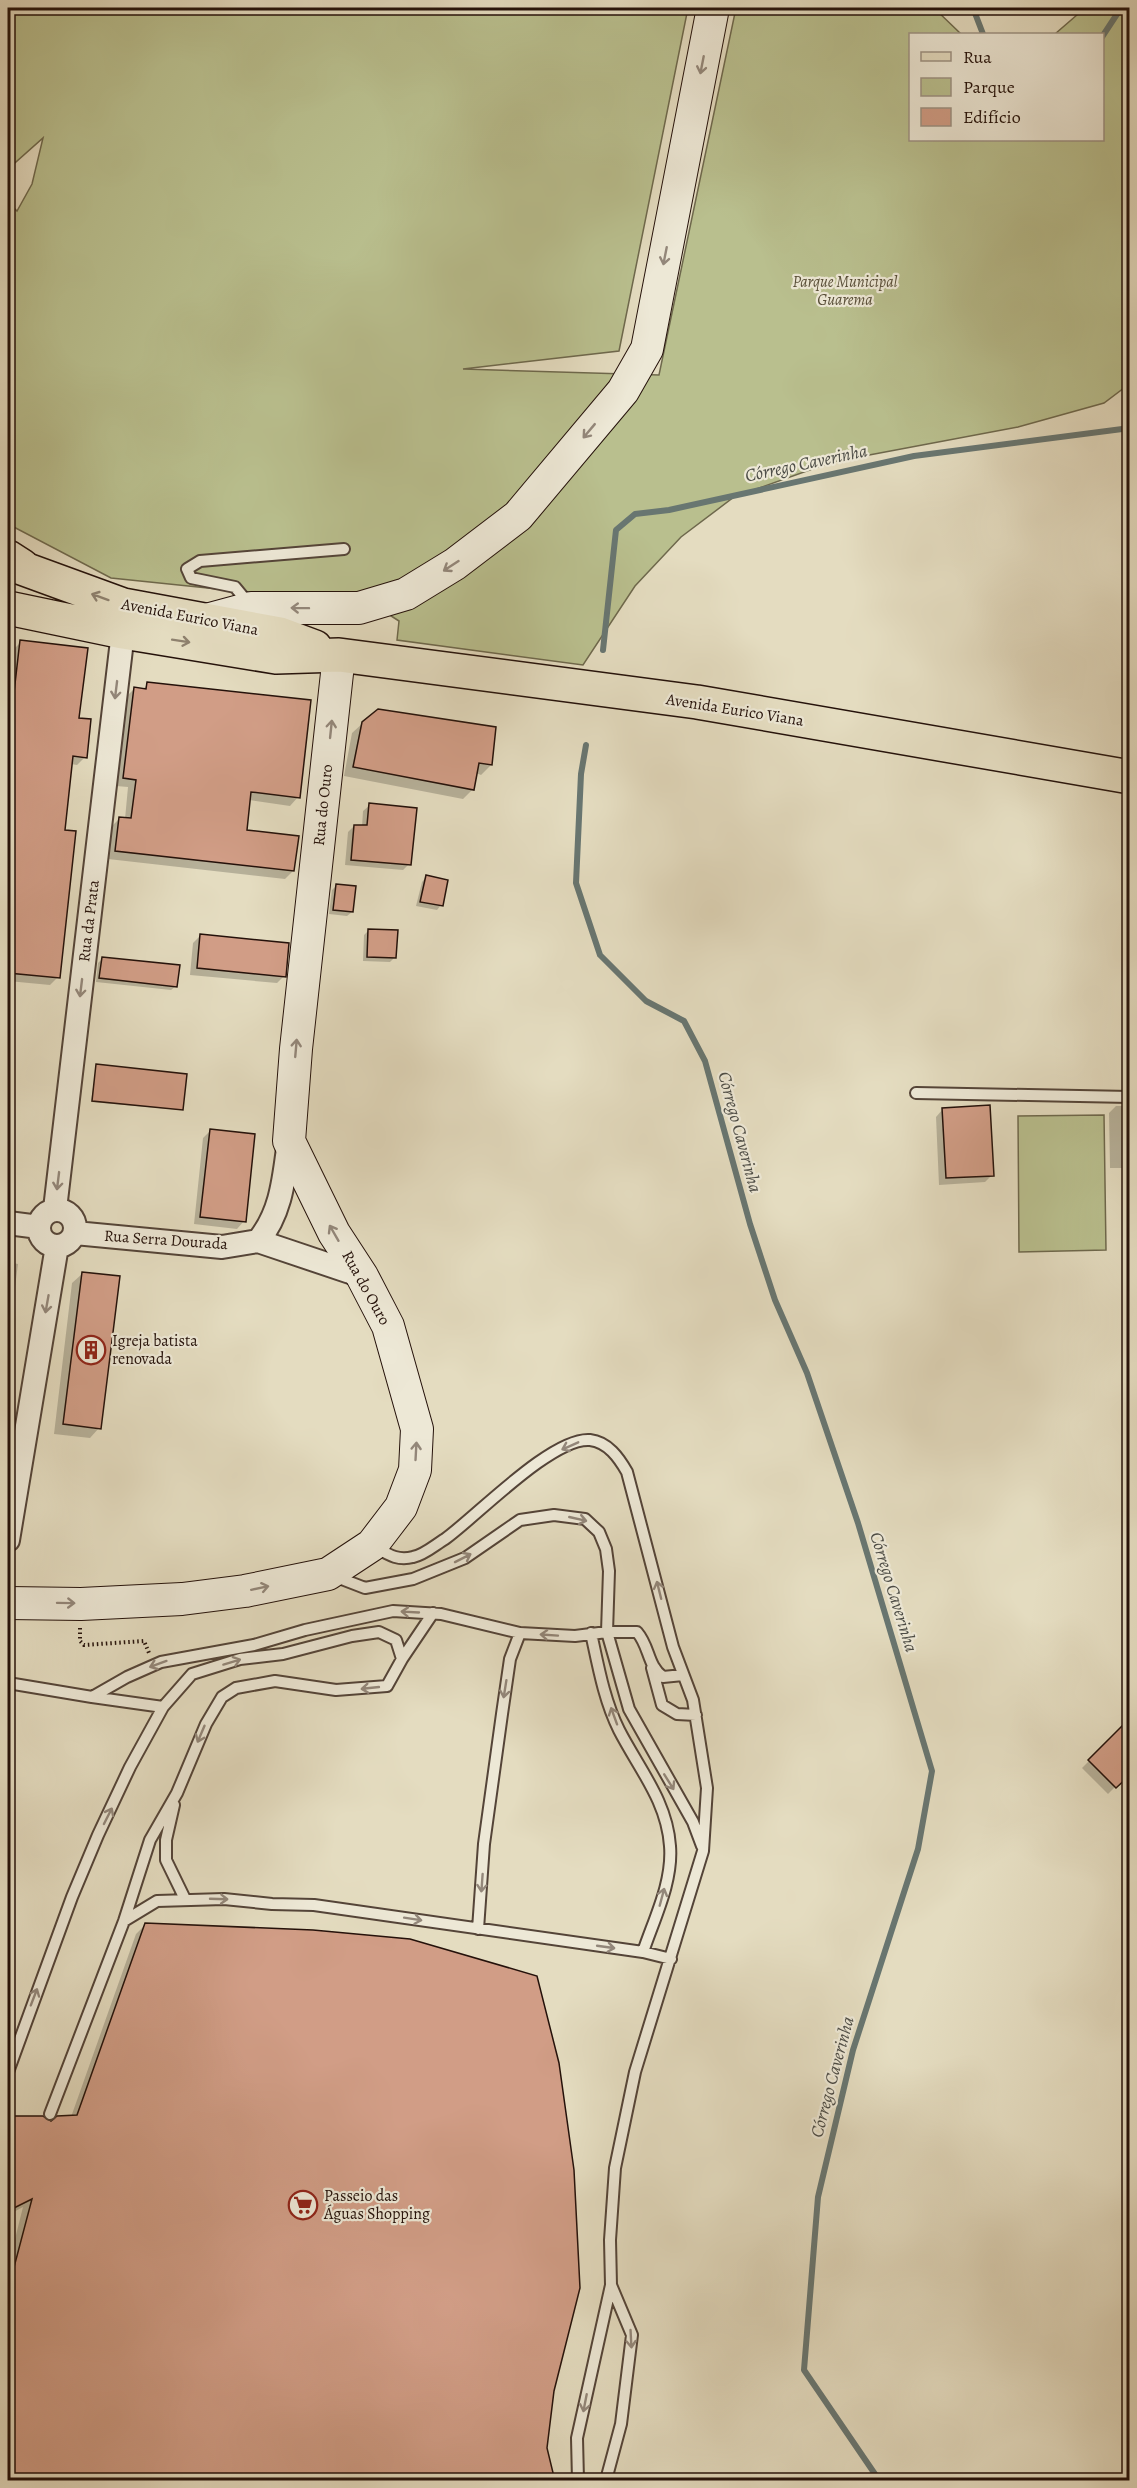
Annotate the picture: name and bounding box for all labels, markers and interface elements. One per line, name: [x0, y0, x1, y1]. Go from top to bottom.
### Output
legend: [909, 33, 1104, 141]
text: Rua: [963, 45, 992, 69]
one-way arrow: [696, 55, 707, 74]
text: Parque: [963, 75, 1015, 99]
text: Edifício: [963, 105, 1021, 129]
one-way arrow: [659, 246, 670, 266]
park label: Parque Municipal Guarema: [792, 271, 898, 311]
one-way arrow: [582, 423, 596, 438]
water label: Córrego Caverinha: [743, 438, 869, 488]
one-way arrow: [443, 561, 460, 573]
one-way arrow: [91, 590, 109, 601]
street label: Avenida Eurico Viana: [119, 593, 261, 641]
one-way arrow: [291, 602, 311, 614]
one-way arrow: [170, 636, 190, 647]
one-way arrow: [110, 679, 121, 699]
street label: Avenida Eurico Viana: [664, 688, 806, 732]
one-way arrow: [326, 720, 337, 740]
street label: Rua do Ouro: [308, 763, 338, 847]
street label: Rua da Prata: [73, 878, 105, 963]
one-way arrow: [75, 977, 86, 997]
one-way arrow: [291, 1039, 302, 1059]
water label: Córrego Caverinha: [712, 1069, 768, 1195]
one-way arrow: [52, 1171, 63, 1191]
one-way arrow: [328, 1224, 340, 1241]
street label: Rua Serra Dourada: [103, 1225, 229, 1255]
street label: Rua do Ouro: [337, 1247, 396, 1329]
one-way arrow: [42, 1294, 53, 1313]
place label: Igreja batista renovada: [112, 1330, 198, 1370]
building icon: Igreja batista renovada: [75, 1334, 107, 1366]
one-way arrow: [561, 1440, 579, 1452]
one-way arrow: [410, 1442, 421, 1462]
one-way arrow: [568, 1514, 587, 1525]
water label: Córrego Caverinha: [864, 1529, 924, 1655]
one-way arrow: [454, 1551, 472, 1563]
one-way arrow: [653, 1581, 665, 1600]
one-way arrow: [250, 1582, 269, 1593]
one-way arrow: [55, 1597, 75, 1609]
one-way arrow: [400, 1606, 420, 1617]
one-way arrow: [539, 1629, 559, 1640]
one-way arrow: [222, 1656, 241, 1667]
one-way arrow: [149, 1660, 168, 1671]
one-way arrow: [500, 1679, 511, 1699]
one-way arrow: [361, 1683, 380, 1694]
one-way arrow: [607, 1707, 618, 1726]
one-way arrow: [195, 1725, 206, 1743]
one-way arrow: [664, 1773, 676, 1790]
one-way arrow: [102, 1808, 114, 1826]
one-way arrow: [476, 1872, 487, 1892]
one-way arrow: [656, 1888, 668, 1907]
one-way arrow: [209, 1894, 228, 1905]
one-way arrow: [402, 1914, 422, 1925]
one-way arrow: [595, 1941, 615, 1952]
one-way arrow: [29, 1988, 40, 2006]
water label: Córrego Caverinha: [804, 2014, 860, 2140]
place label: Passeio das Águas Shopping: [323, 2185, 430, 2225]
supermarket icon: Passeio das Águas Shopping: [287, 2189, 319, 2221]
one-way arrow: [625, 2329, 636, 2348]
one-way arrow: [579, 2393, 590, 2412]

